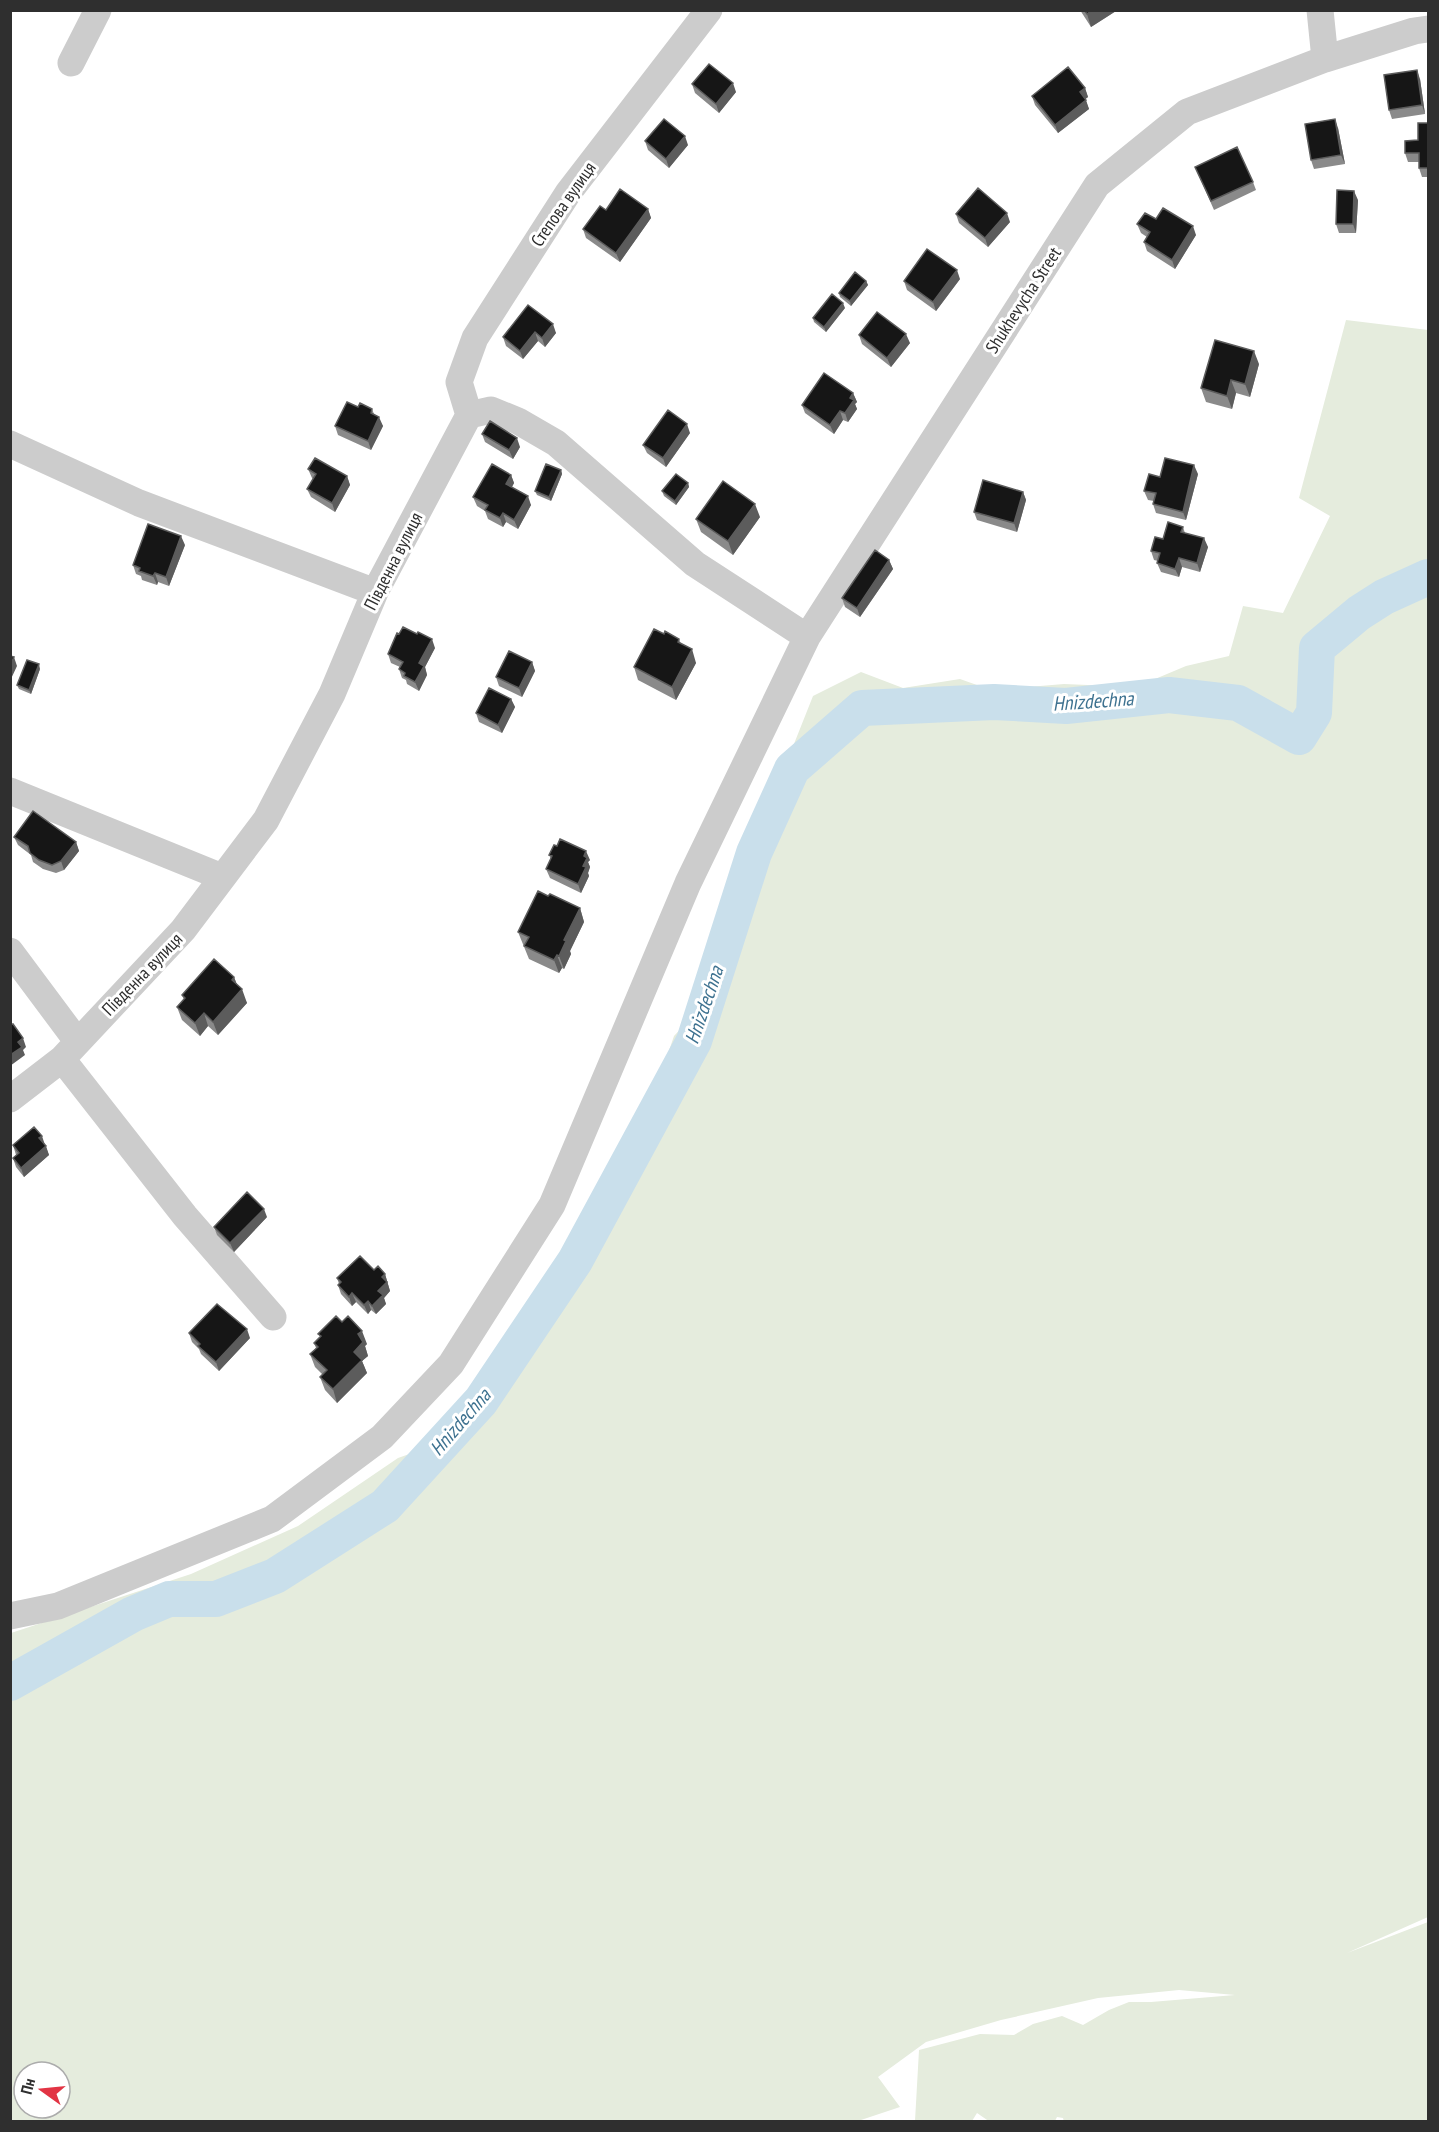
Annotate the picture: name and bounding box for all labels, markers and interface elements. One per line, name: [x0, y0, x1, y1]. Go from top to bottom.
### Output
street label: Степова вулиця: [525, 157, 601, 251]
street label: Shukhevycha Street: [980, 243, 1066, 357]
street label: Південна вулиця: [359, 508, 427, 614]
water label: Hnizdechna: [1052, 685, 1135, 717]
street label: Південна вулиця: [97, 928, 187, 1020]
water label: Hnizdechna: [679, 962, 730, 1047]
water label: Hnizdechna: [424, 1382, 497, 1461]
north arrow: [12, 2060, 72, 2120]
text: Пн: [16, 2076, 39, 2096]

